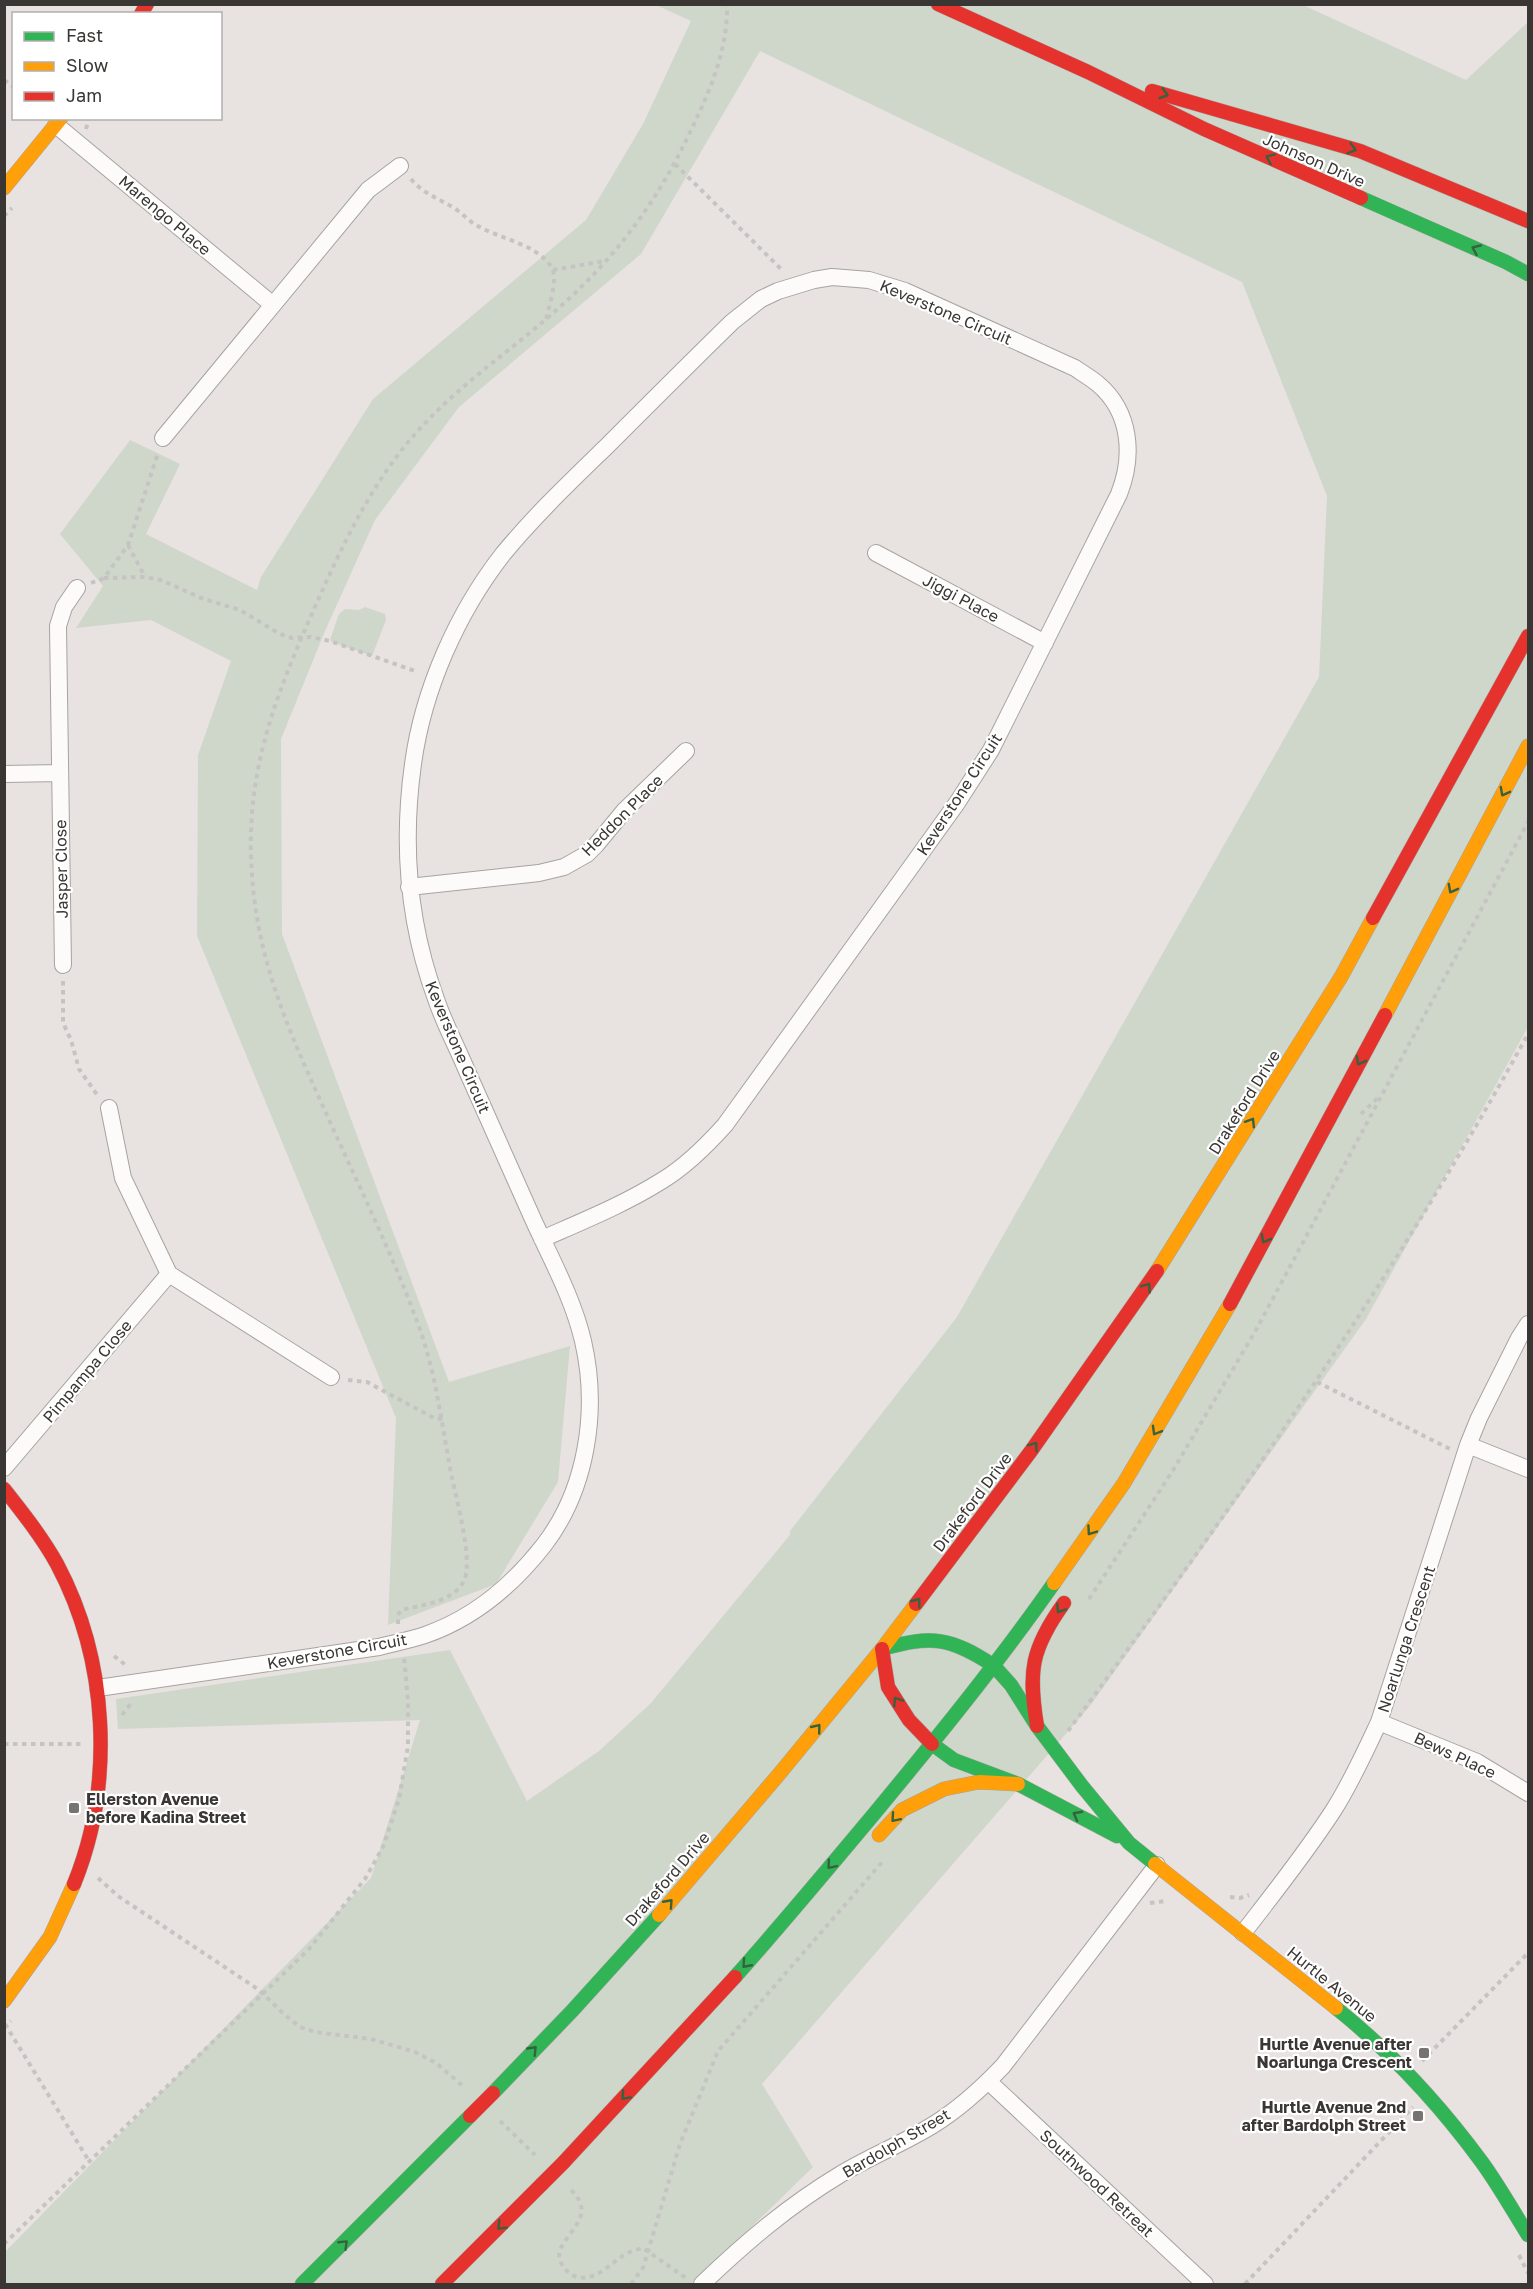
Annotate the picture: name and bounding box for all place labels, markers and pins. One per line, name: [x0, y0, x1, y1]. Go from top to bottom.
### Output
place label: Ellerston Avenue before Kadina Street: [86, 1789, 246, 1827]
marker: Ellerston Avenue before Kadina Street: [67, 1801, 81, 1815]
place label: Hurtle Avenue after Noarlunga Crescent: [1257, 2034, 1412, 2072]
marker: Hurtle Avenue after Noarlunga Crescent: [1417, 2046, 1431, 2060]
place label: Hurtle Avenue 2nd after Bardolph Street: [1241, 2097, 1406, 2135]
marker: Hurtle Avenue 2nd after Bardolph Street: [1411, 2109, 1425, 2123]

